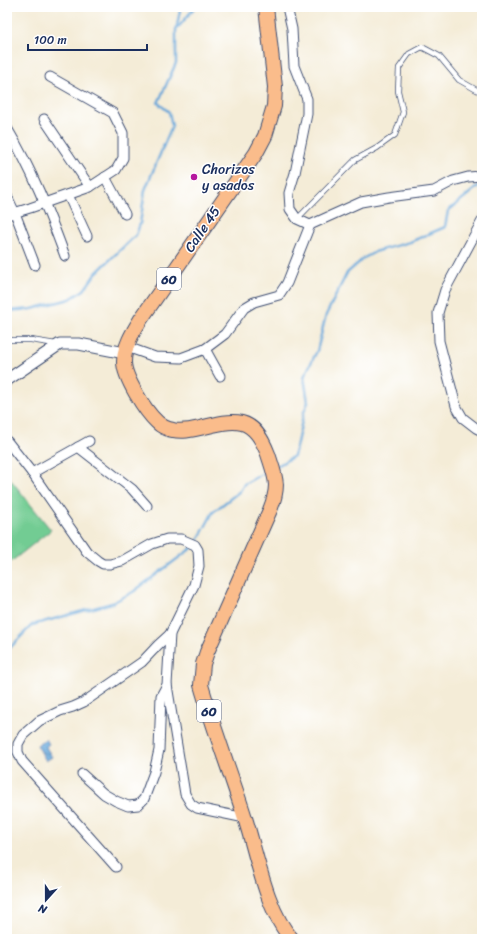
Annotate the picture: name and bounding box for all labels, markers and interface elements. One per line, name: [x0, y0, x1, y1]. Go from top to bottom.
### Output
scale bar: [28, 26, 147, 52]
text: 100 m: [34, 29, 67, 51]
place label: Chorizos y asados: [202, 157, 255, 198]
marker: Chorizos y asados: [189, 172, 199, 182]
street label: Calle 45: [178, 200, 228, 258]
road number: 60: [157, 268, 181, 290]
road number: 60: [197, 700, 221, 722]
north arrow: [26, 880, 66, 920]
text: N: [35, 898, 50, 919]

